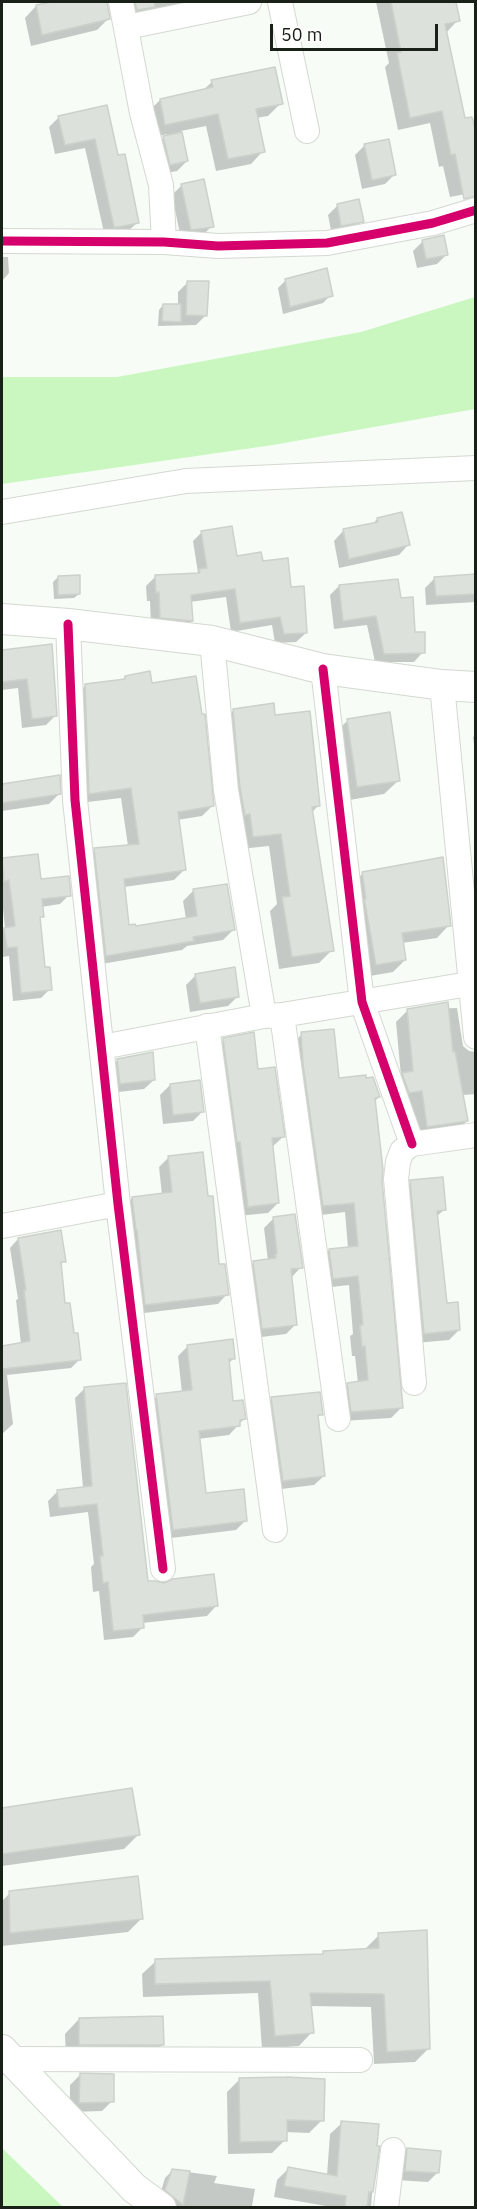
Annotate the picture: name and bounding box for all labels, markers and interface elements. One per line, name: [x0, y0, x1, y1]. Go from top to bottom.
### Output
scale bar: [273, 12, 441, 50]
text: 50 m: [281, 23, 323, 46]

